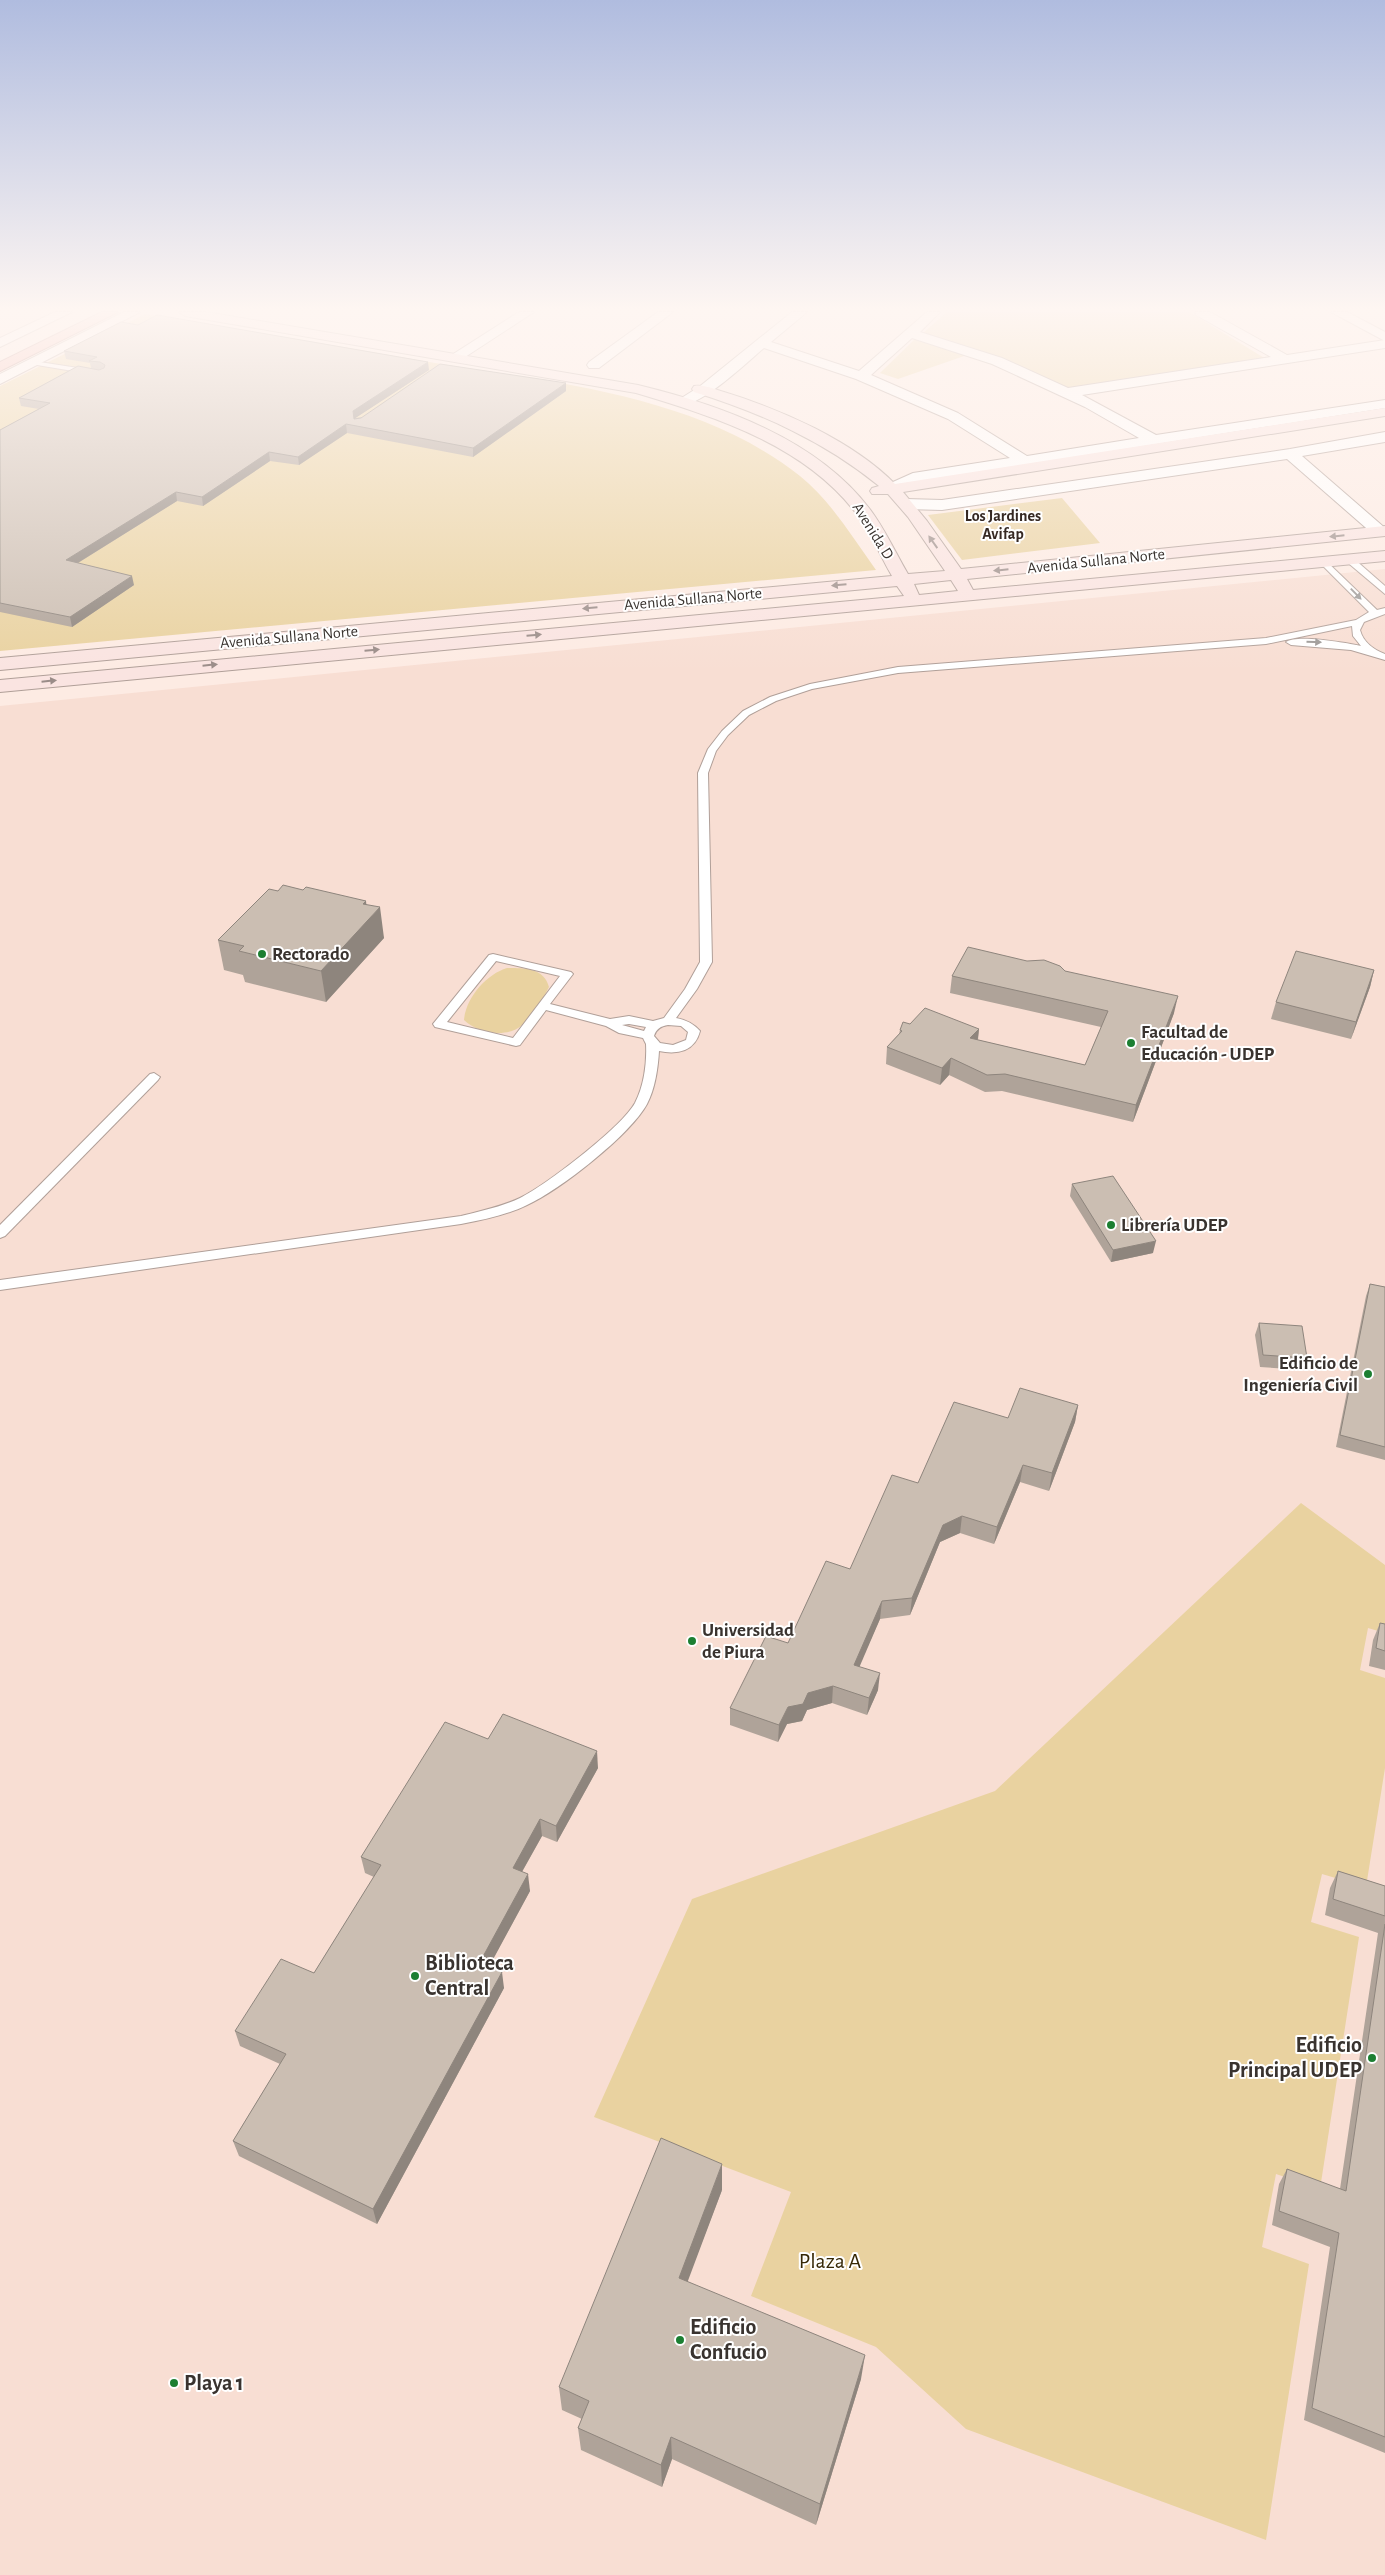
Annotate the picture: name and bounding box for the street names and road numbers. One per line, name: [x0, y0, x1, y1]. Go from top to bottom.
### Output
street label: Avenida D: [849, 500, 897, 562]
street label: Avenida Sullana Norte: [1026, 546, 1166, 576]
street label: Avenida Sullana Norte: [623, 585, 763, 613]
street label: Avenida Sullana Norte: [219, 623, 359, 651]

